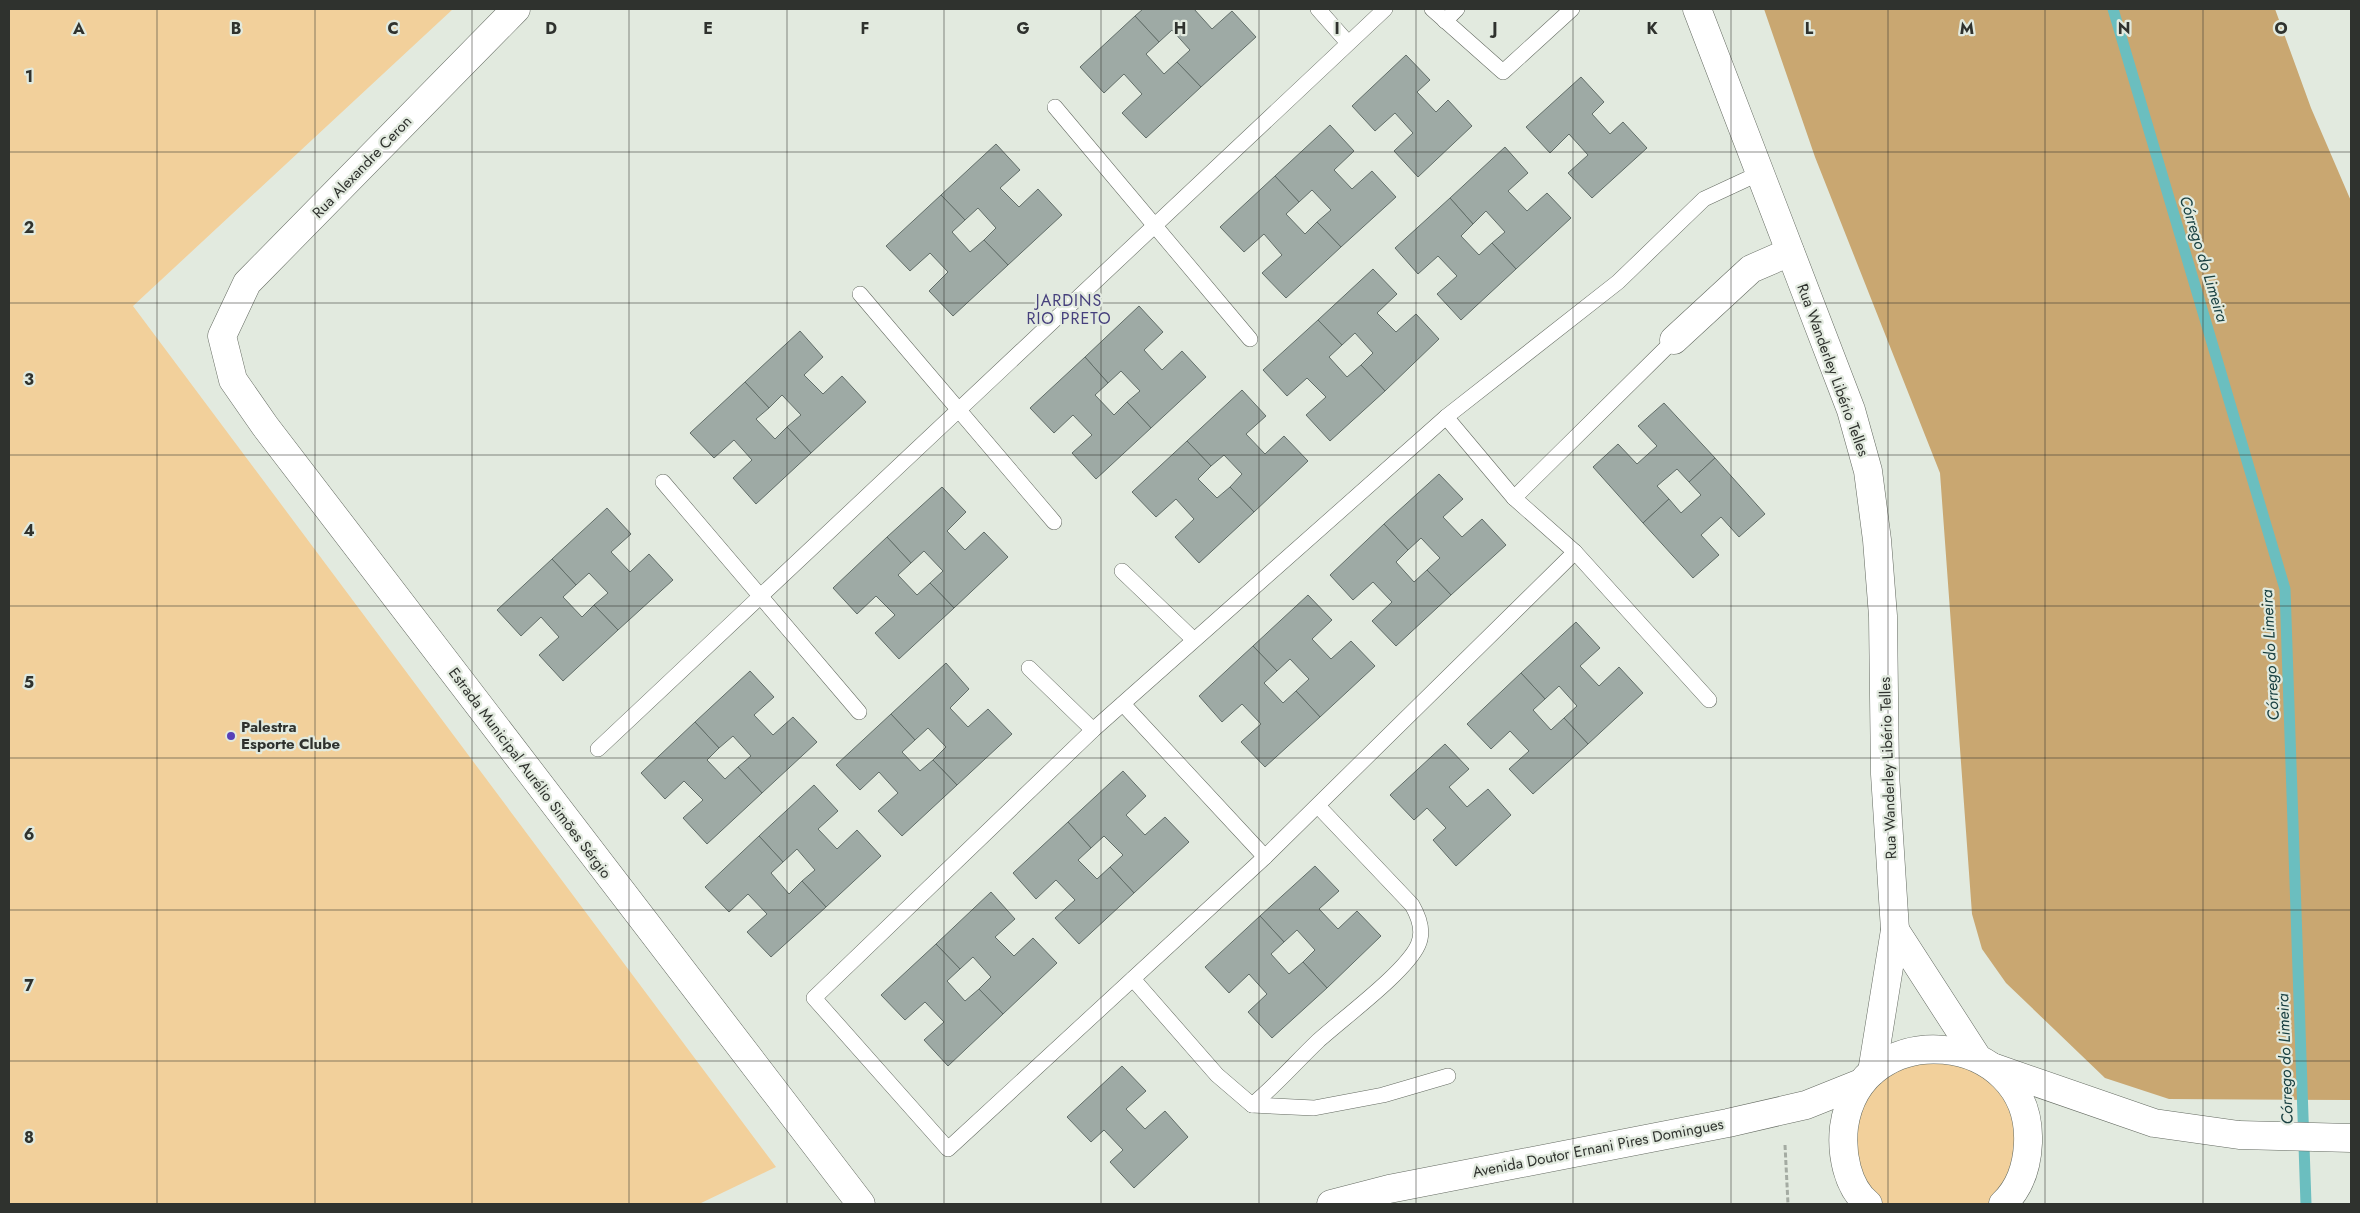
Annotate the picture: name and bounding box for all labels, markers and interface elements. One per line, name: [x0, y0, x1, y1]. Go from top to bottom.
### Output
text: A: [72, 17, 85, 40]
text: B: [231, 17, 241, 40]
text: C: [387, 17, 399, 40]
text: D: [545, 17, 557, 40]
text: E: [703, 17, 713, 40]
text: F: [861, 17, 869, 40]
text: G: [1016, 17, 1030, 40]
text: H: [1174, 17, 1186, 40]
text: I: [1334, 17, 1340, 40]
text: J: [1489, 17, 1498, 40]
text: K: [1646, 17, 1658, 40]
text: L: [1805, 17, 1814, 40]
text: M: [1960, 17, 1974, 40]
text: N: [2118, 17, 2130, 40]
text: O: [2274, 17, 2288, 40]
text: 1: [25, 65, 33, 88]
street label: Rua Alexandre Ceron: [307, 111, 417, 223]
water label: Córrego do Limeira: [2174, 193, 2234, 325]
text: 2: [24, 216, 34, 239]
street label: Rua Wanderley Libério Telles: [1791, 281, 1875, 459]
district label: JARDINS RIO PRETO: [1026, 289, 1112, 330]
text: 3: [24, 368, 34, 391]
text: 4: [23, 519, 35, 542]
water label: Córrego do Limeira: [2255, 589, 2285, 721]
street label: Estrada Municipal Aurélio Simões Sérgio: [443, 663, 617, 883]
text: 5: [24, 671, 34, 694]
street label: Rua Wanderley Libério Telles: [1874, 676, 1902, 860]
place label: Palestra Esporte Clube: [241, 716, 340, 755]
marker: Palestra Esporte Clube: [225, 730, 237, 742]
text: 6: [24, 823, 34, 846]
text: 7: [24, 974, 34, 997]
water label: Córrego do Limeira: [2271, 993, 2299, 1125]
street label: Avenida Doutor Ernani Pires Domingues: [1471, 1113, 1725, 1183]
text: 8: [24, 1126, 34, 1149]

